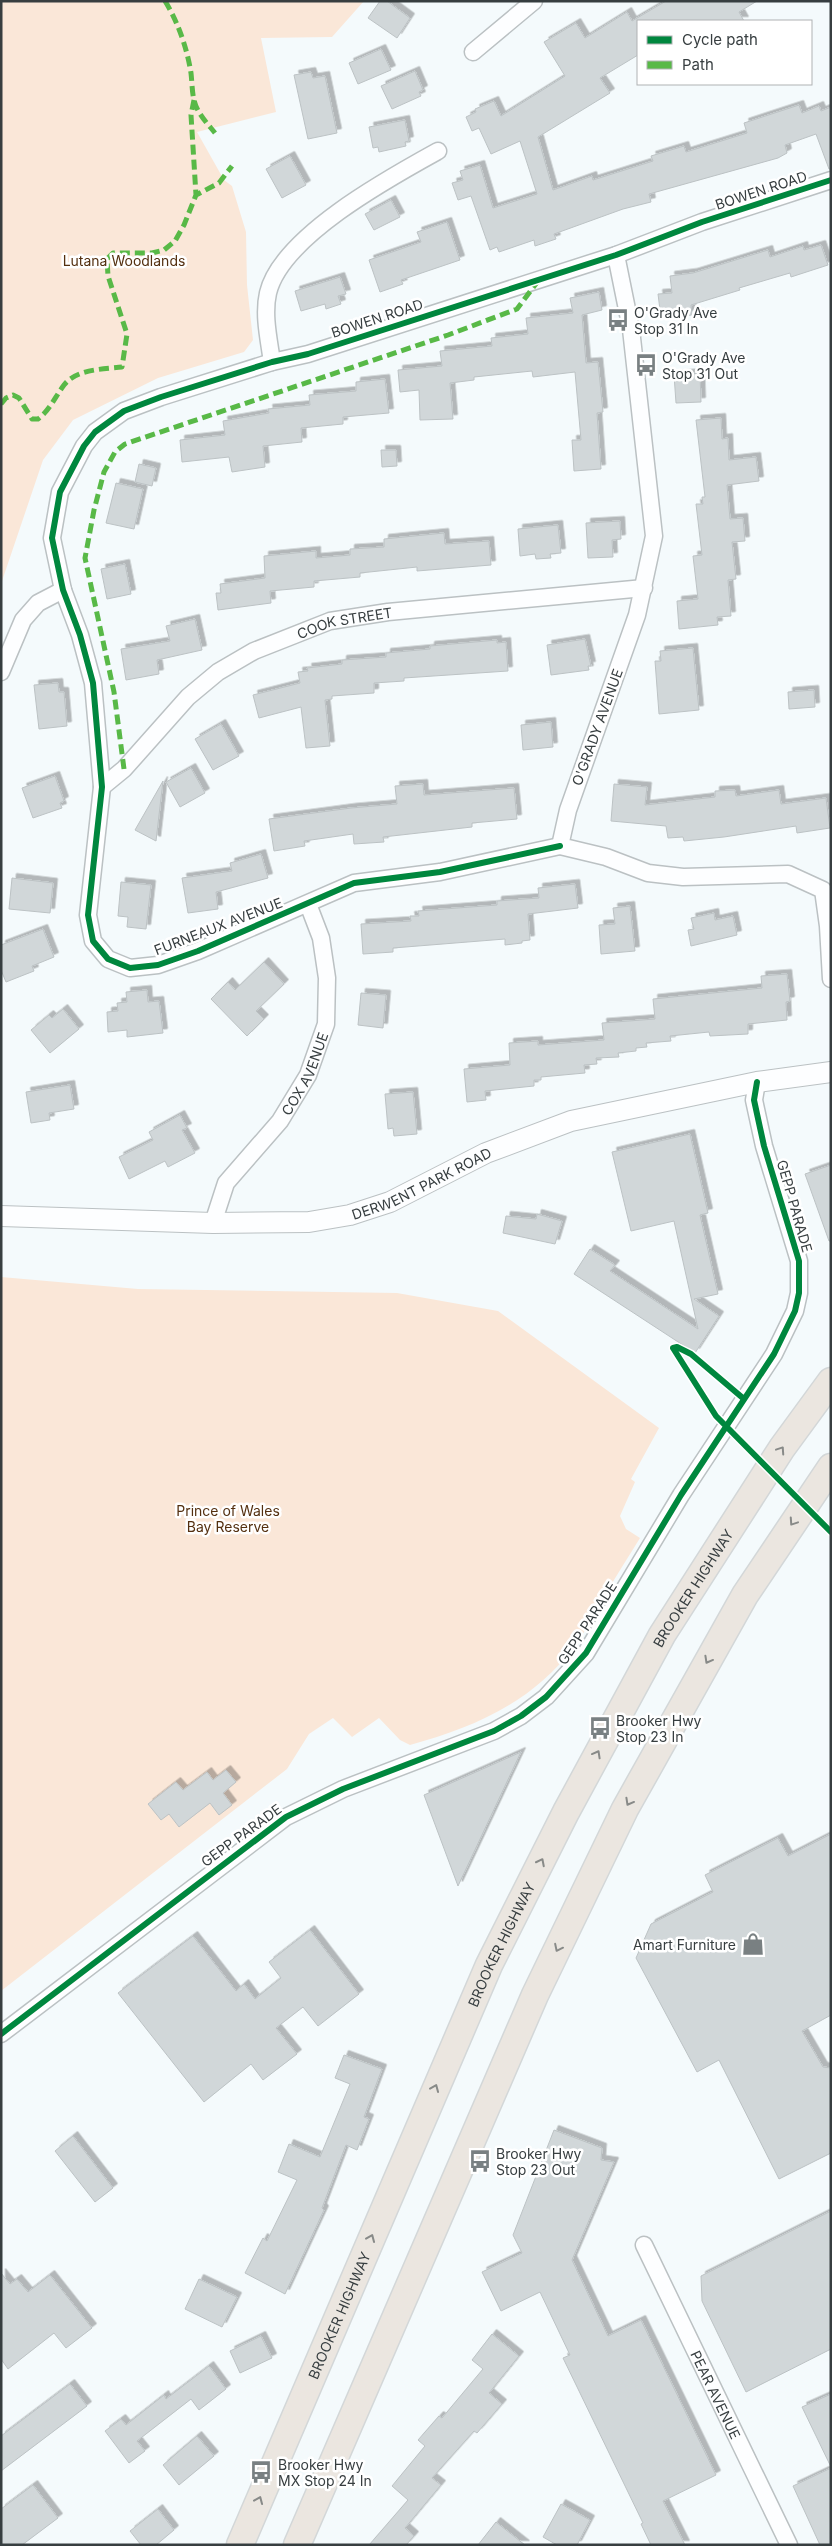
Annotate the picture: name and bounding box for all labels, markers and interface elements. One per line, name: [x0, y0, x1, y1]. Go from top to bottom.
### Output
legend: [637, 20, 812, 85]
text: Cycle path: [682, 30, 758, 49]
text: Path: [682, 55, 714, 74]
street label: BOWEN ROAD: [713, 167, 809, 213]
park label: Lutana Woodlands: [63, 252, 185, 269]
street label: BOWEN ROAD: [329, 295, 425, 341]
place label: O'Grady Ave Stop 31 In: [634, 304, 717, 337]
bus stop icon: O'Grady Ave Stop 31 In: [605, 307, 631, 333]
place label: O'Grady Ave Stop 31 Out: [662, 349, 745, 382]
bus stop icon: O'Grady Ave Stop 31 Out: [633, 352, 659, 378]
street label: COOK STREET: [294, 603, 393, 642]
street label: O'GRADY AVENUE: [568, 666, 626, 788]
street label: FURNEAUX AVENUE: [151, 894, 285, 958]
street label: COX AVENUE: [277, 1030, 331, 1118]
street label: DERWENT PARK ROAD: [349, 1143, 494, 1222]
street label: GEPP PARADE: [774, 1158, 816, 1254]
one-way arrow: [774, 1447, 784, 1456]
park label: Prince of Wales Bay Reserve: [176, 1502, 280, 1535]
one-way arrow: [790, 1516, 799, 1526]
street label: BROOKER HIGHWAY: [649, 1525, 737, 1650]
street label: GEPP PARADE: [554, 1578, 620, 1668]
one-way arrow: [704, 1655, 714, 1664]
place label: Brooker Hwy Stop 23 In: [616, 1712, 702, 1745]
bus stop icon: Brooker Hwy Stop 23 In: [587, 1715, 613, 1741]
one-way arrow: [591, 1751, 601, 1760]
one-way arrow: [625, 1796, 635, 1805]
street label: GEPP PARADE: [197, 1800, 285, 1870]
one-way arrow: [535, 1858, 545, 1867]
street label: BROOKER HIGHWAY: [464, 1878, 538, 2009]
shop icon: Amart Furniture: [740, 1931, 766, 1957]
place label: Amart Furniture: [633, 1936, 736, 1953]
one-way arrow: [553, 1943, 564, 1952]
one-way arrow: [429, 2084, 440, 2093]
place label: Brooker Hwy Stop 23 Out: [496, 2145, 582, 2178]
bus stop icon: Brooker Hwy Stop 23 Out: [467, 2148, 493, 2174]
one-way arrow: [364, 2234, 375, 2243]
street label: BROOKER HIGHWAY: [304, 2249, 374, 2381]
street label: PEAR AVENUE: [688, 2347, 745, 2441]
place label: Brooker Hwy MX Stop 24 In: [278, 2456, 372, 2489]
bus stop icon: Brooker Hwy MX Stop 24 In: [248, 2459, 274, 2485]
one-way arrow: [252, 2496, 263, 2505]

